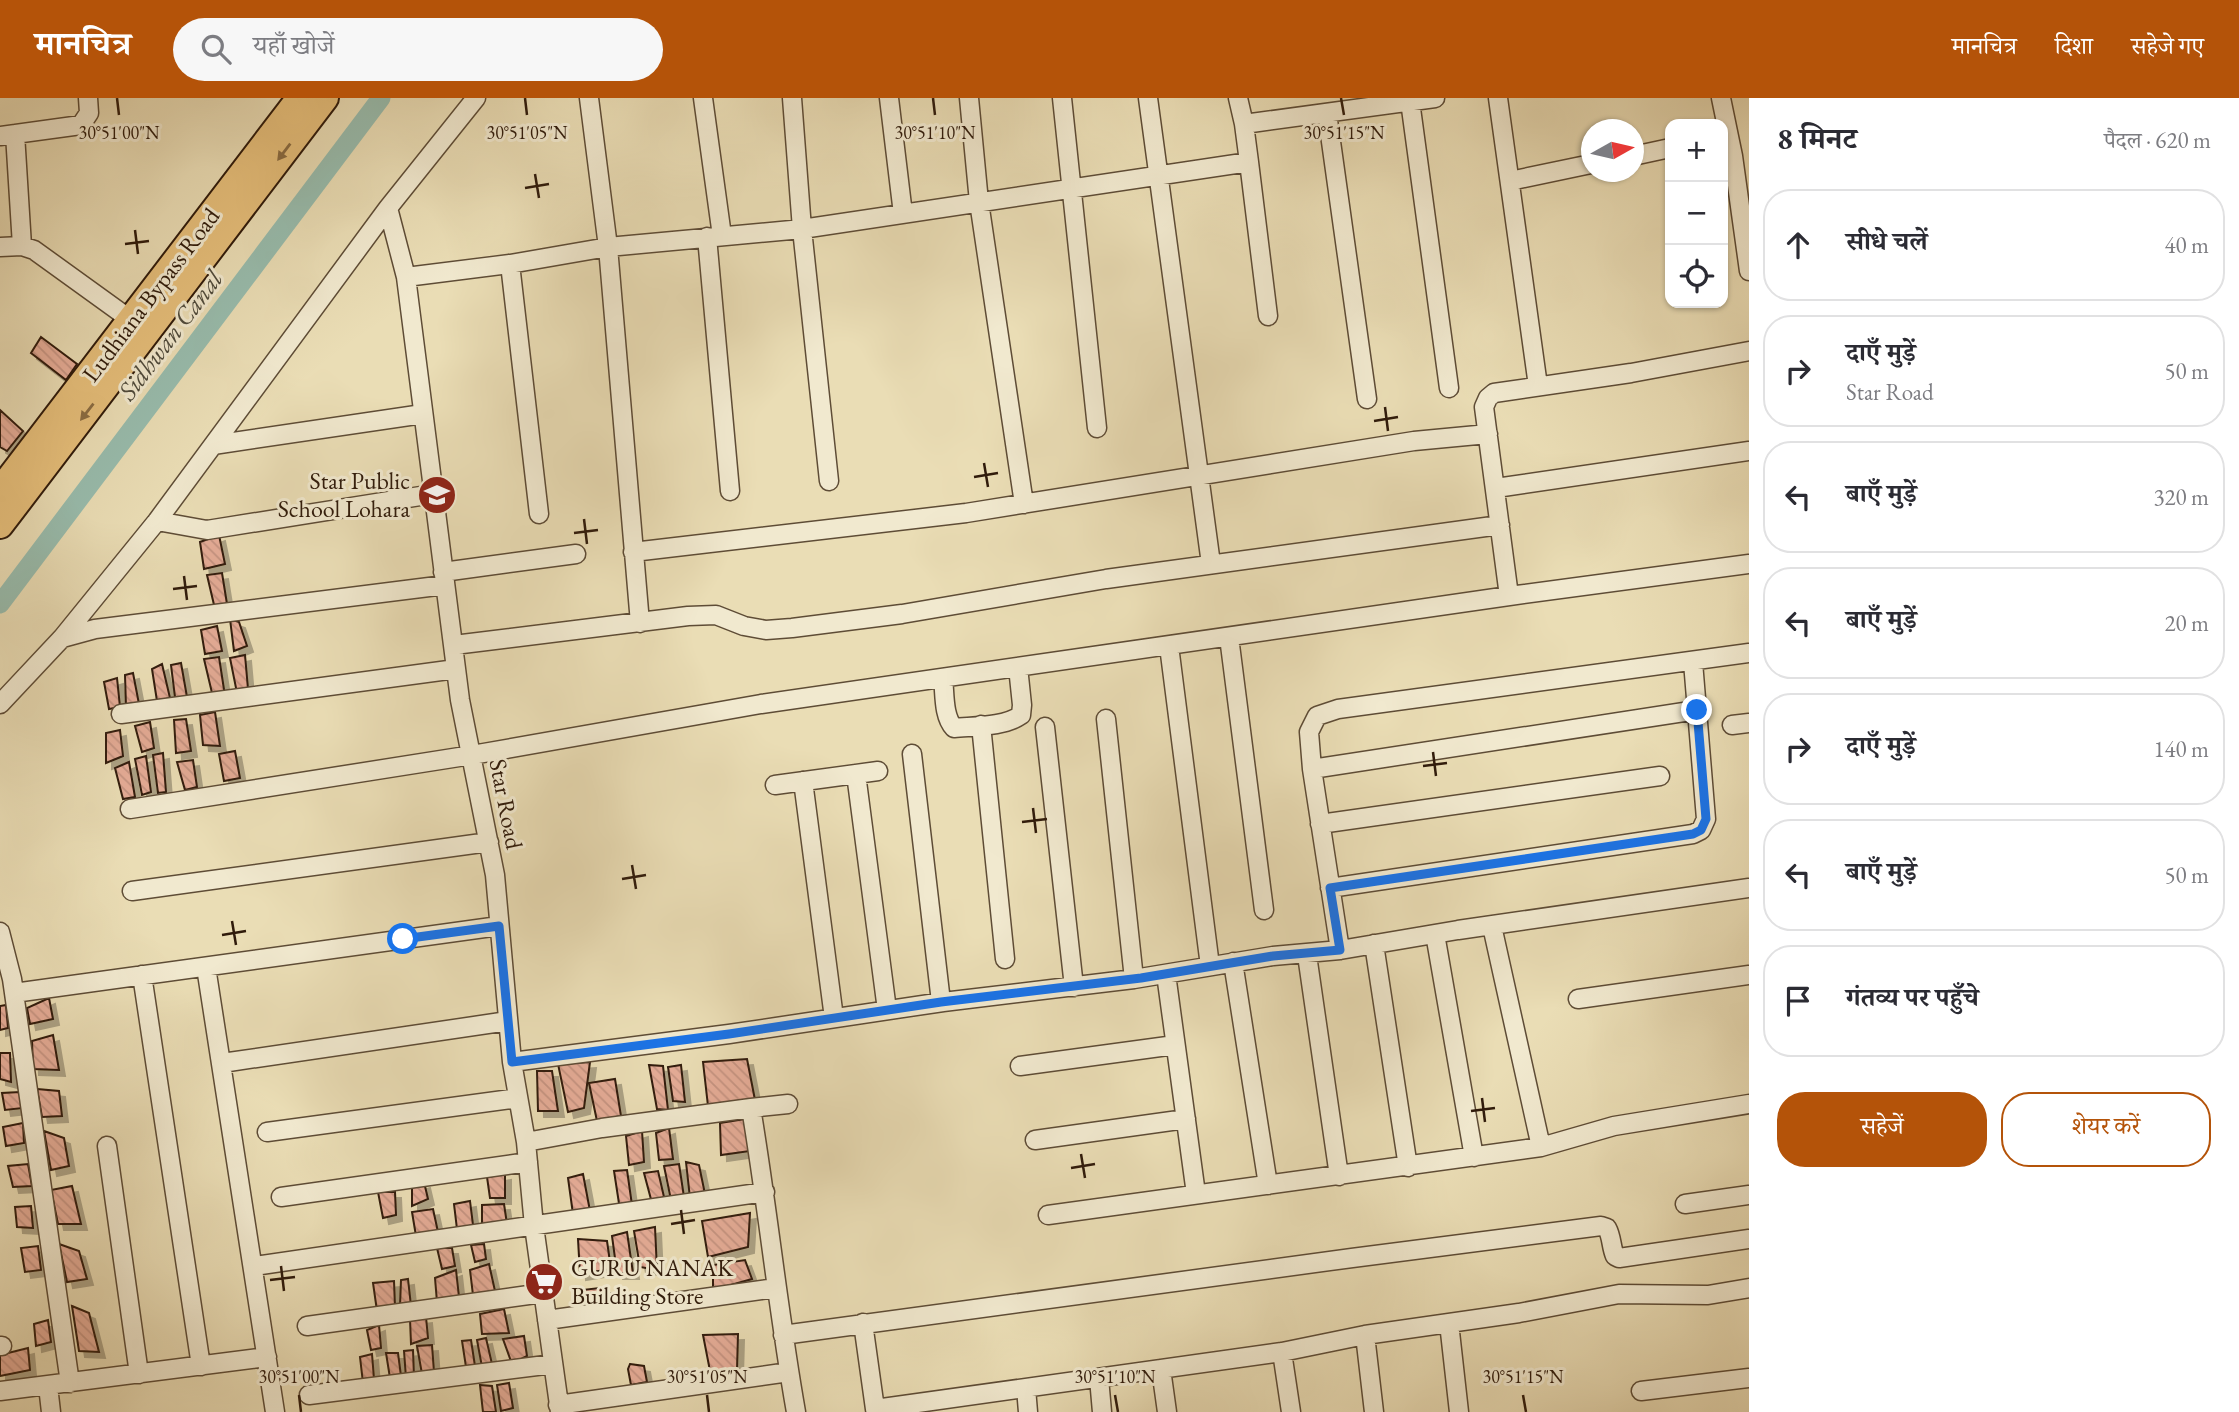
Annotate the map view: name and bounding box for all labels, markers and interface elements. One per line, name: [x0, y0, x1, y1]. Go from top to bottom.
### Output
search box: [173, 18, 663, 81]
text: मानचित्र: [35, 22, 131, 65]
text: यहाँ खोजें: [253, 28, 334, 62]
icon: search: [197, 30, 235, 68]
text: मानचित्र: [1952, 30, 2017, 61]
text: दिशा: [2055, 30, 2093, 61]
text: सहेजे गए: [2131, 30, 2204, 61]
north arrow: [1581, 119, 1644, 182]
map controls: [1665, 119, 1728, 308]
button: +: [1665, 119, 1728, 182]
text: 8 मिनट: [1777, 119, 1857, 158]
text: 30°51'00"N: [79, 121, 160, 144]
text: 30°51'05"N: [487, 121, 568, 144]
text: 30°51'10"N: [895, 121, 976, 144]
text: 30°51'15"N: [1304, 121, 1385, 144]
text: पैदल · 620 m: [2104, 125, 2211, 155]
one-way arrow: [277, 143, 291, 162]
button: −: [1665, 182, 1728, 245]
street label: Ludhiana Bypass Road: [75, 201, 227, 388]
text: सीधे चलें: [1846, 224, 1928, 258]
icon: ahead: [1779, 226, 1817, 264]
text: 40 m: [2164, 230, 2209, 260]
button: locate: [1665, 245, 1728, 308]
water label: Sidhwan Canal: [109, 263, 230, 408]
text: दाएँ मुड़ें: [1846, 335, 1916, 369]
icon: right: [1779, 352, 1817, 390]
text: 50 m: [2164, 356, 2209, 386]
text: Star Road: [1846, 377, 1934, 407]
one-way arrow: [80, 402, 95, 420]
place label: Star Public School Lohara: [278, 465, 410, 524]
school or university icon: Star Public School Lohara: [416, 474, 458, 516]
text: बाएँ मुड़ें: [1846, 476, 1917, 510]
icon: left: [1779, 478, 1817, 516]
text: 320 m: [2153, 482, 2209, 512]
text: बाएँ मुड़ें: [1846, 602, 1917, 636]
icon: left: [1779, 604, 1817, 642]
text: 20 m: [2164, 608, 2209, 638]
route end: [1681, 694, 1712, 725]
text: दाएँ मुड़ें: [1846, 728, 1916, 762]
icon: right: [1779, 730, 1817, 768]
text: 140 m: [2153, 734, 2209, 764]
street label: Star Road: [483, 756, 531, 853]
text: बाएँ मुड़ें: [1846, 854, 1917, 888]
icon: left: [1779, 856, 1817, 894]
text: 50 m: [2164, 860, 2209, 890]
route start: [387, 923, 418, 954]
text: गंतव्य पर पहुँचे: [1846, 980, 1979, 1014]
icon: arrive: [1779, 982, 1817, 1020]
button: सहेजें: [1777, 1092, 1987, 1167]
button: शेयर करें: [2001, 1092, 2211, 1167]
place label: GURU NANAK Building Store: [571, 1252, 734, 1311]
supermarket icon: GURU NANAK Building Store: [523, 1261, 565, 1303]
text: 30°51'00"N: [259, 1365, 340, 1388]
text: 30°51'05"N: [667, 1365, 748, 1388]
text: 30°51'10"N: [1075, 1365, 1156, 1388]
text: 30°51'15"N: [1483, 1365, 1564, 1388]

